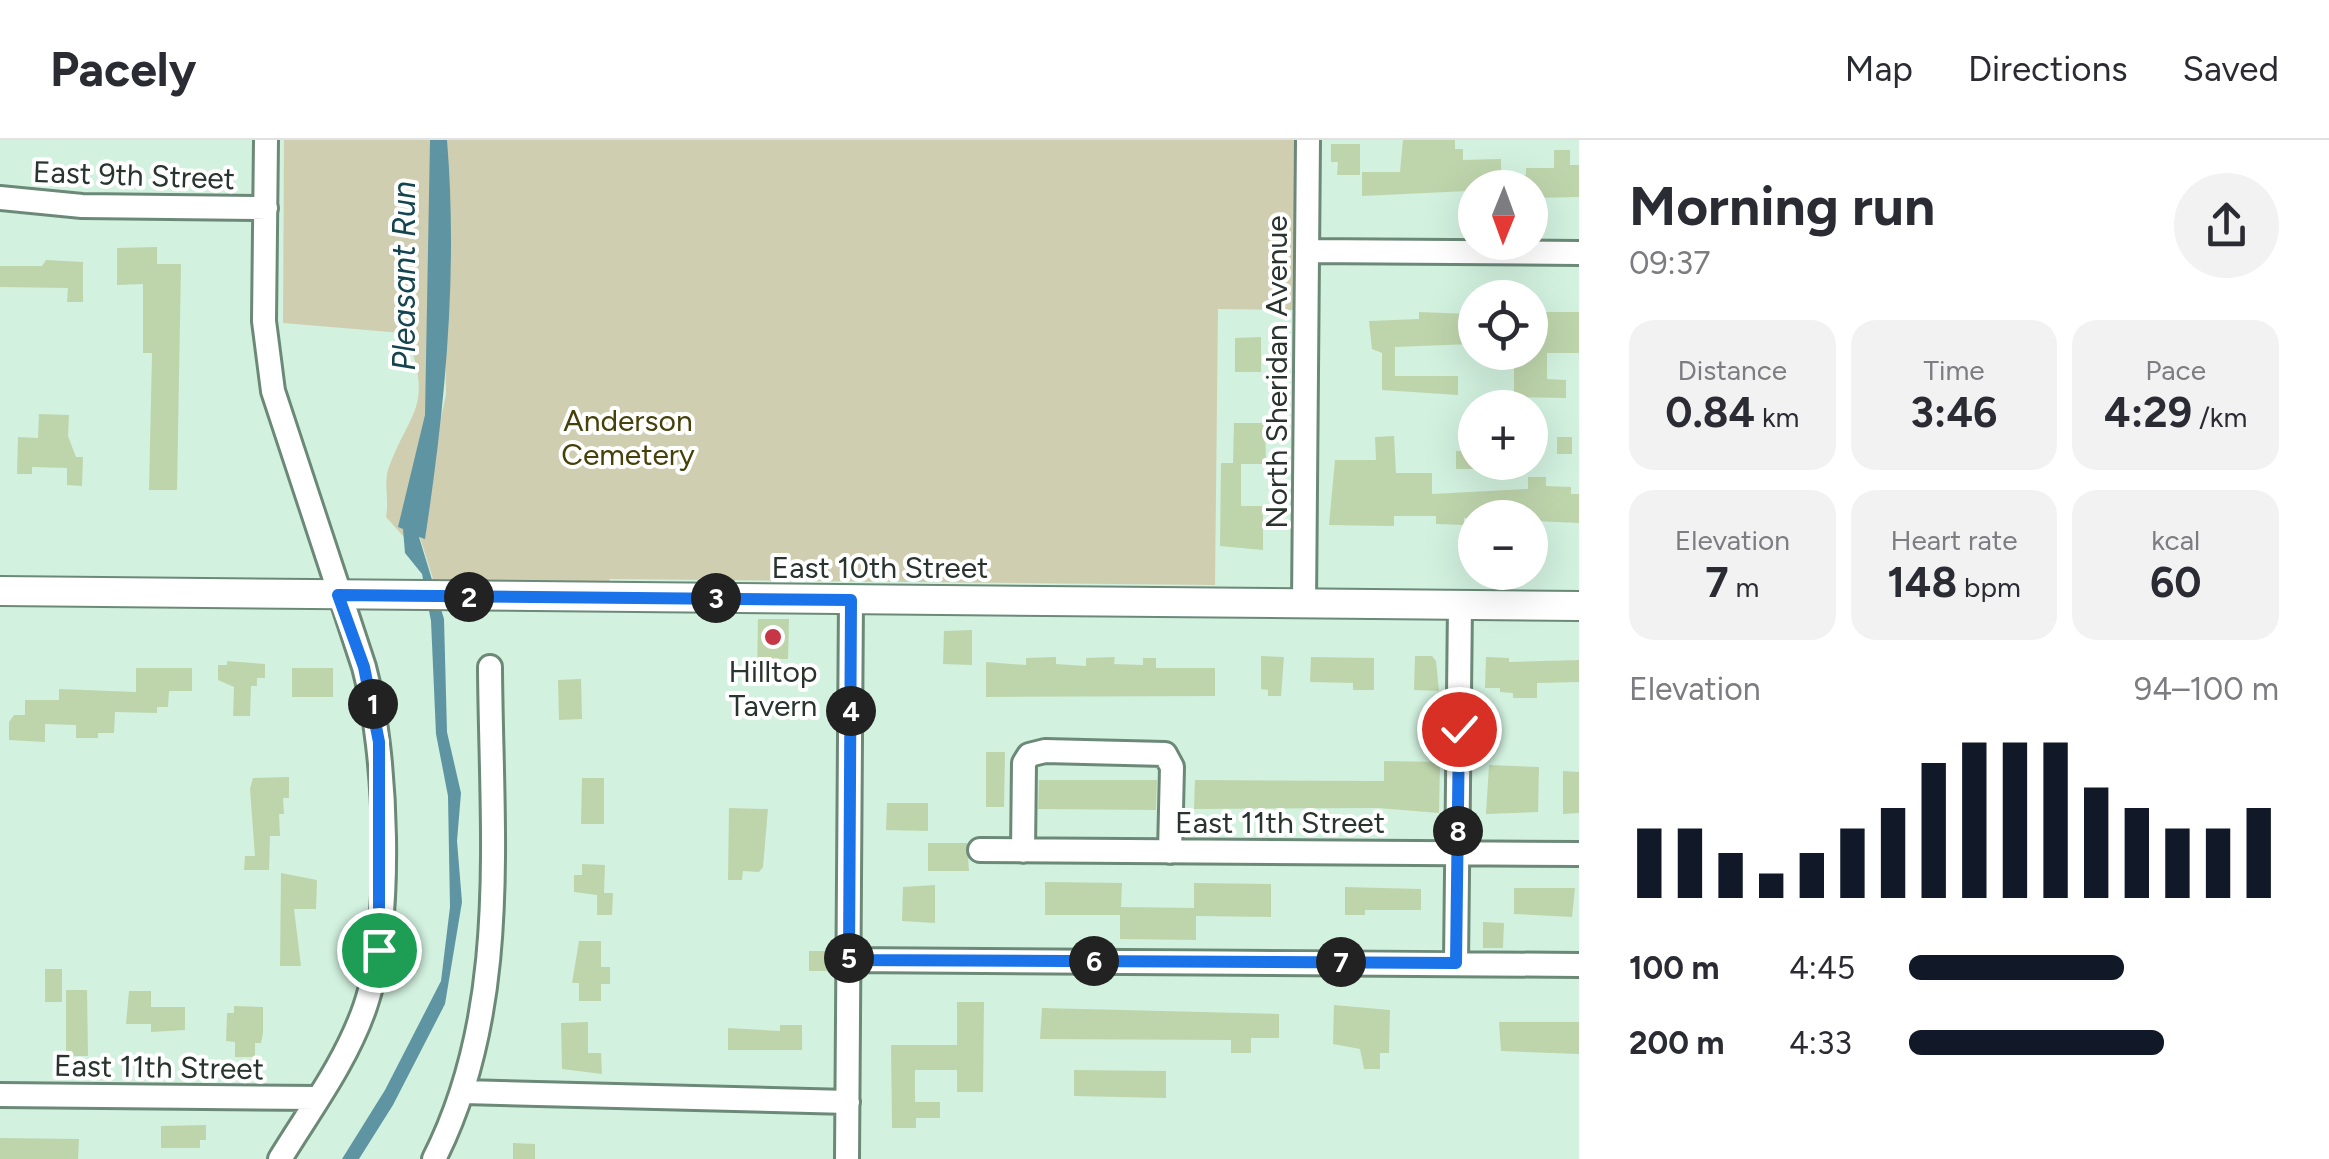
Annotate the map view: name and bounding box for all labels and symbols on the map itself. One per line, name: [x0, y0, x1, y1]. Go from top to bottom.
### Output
street label: East 9th Street: [32, 153, 236, 197]
north arrow: [1458, 170, 1548, 260]
water label: Pleasant Run: [385, 181, 423, 371]
street label: North Sheridan Avenue: [1258, 215, 1295, 529]
park label: Anderson Cemetery: [561, 402, 695, 473]
street label: East 10th Street: [772, 549, 988, 586]
pin: 2: [444, 572, 494, 622]
pin: 3: [691, 573, 741, 623]
marker: Hilltop Tavern: [762, 626, 784, 648]
place label: Hilltop Tavern: [728, 653, 818, 724]
pin: 1: [348, 679, 398, 729]
pin: 4: [826, 686, 876, 736]
pin: [1417, 687, 1502, 772]
street label: East 11th Street: [1175, 804, 1385, 841]
pin: 8: [1433, 806, 1483, 856]
pin: [337, 908, 422, 993]
pin: 5: [824, 933, 874, 983]
pin: 6: [1069, 936, 1119, 986]
pin: 7: [1316, 937, 1366, 987]
street label: East 11th Street: [54, 1047, 264, 1087]

